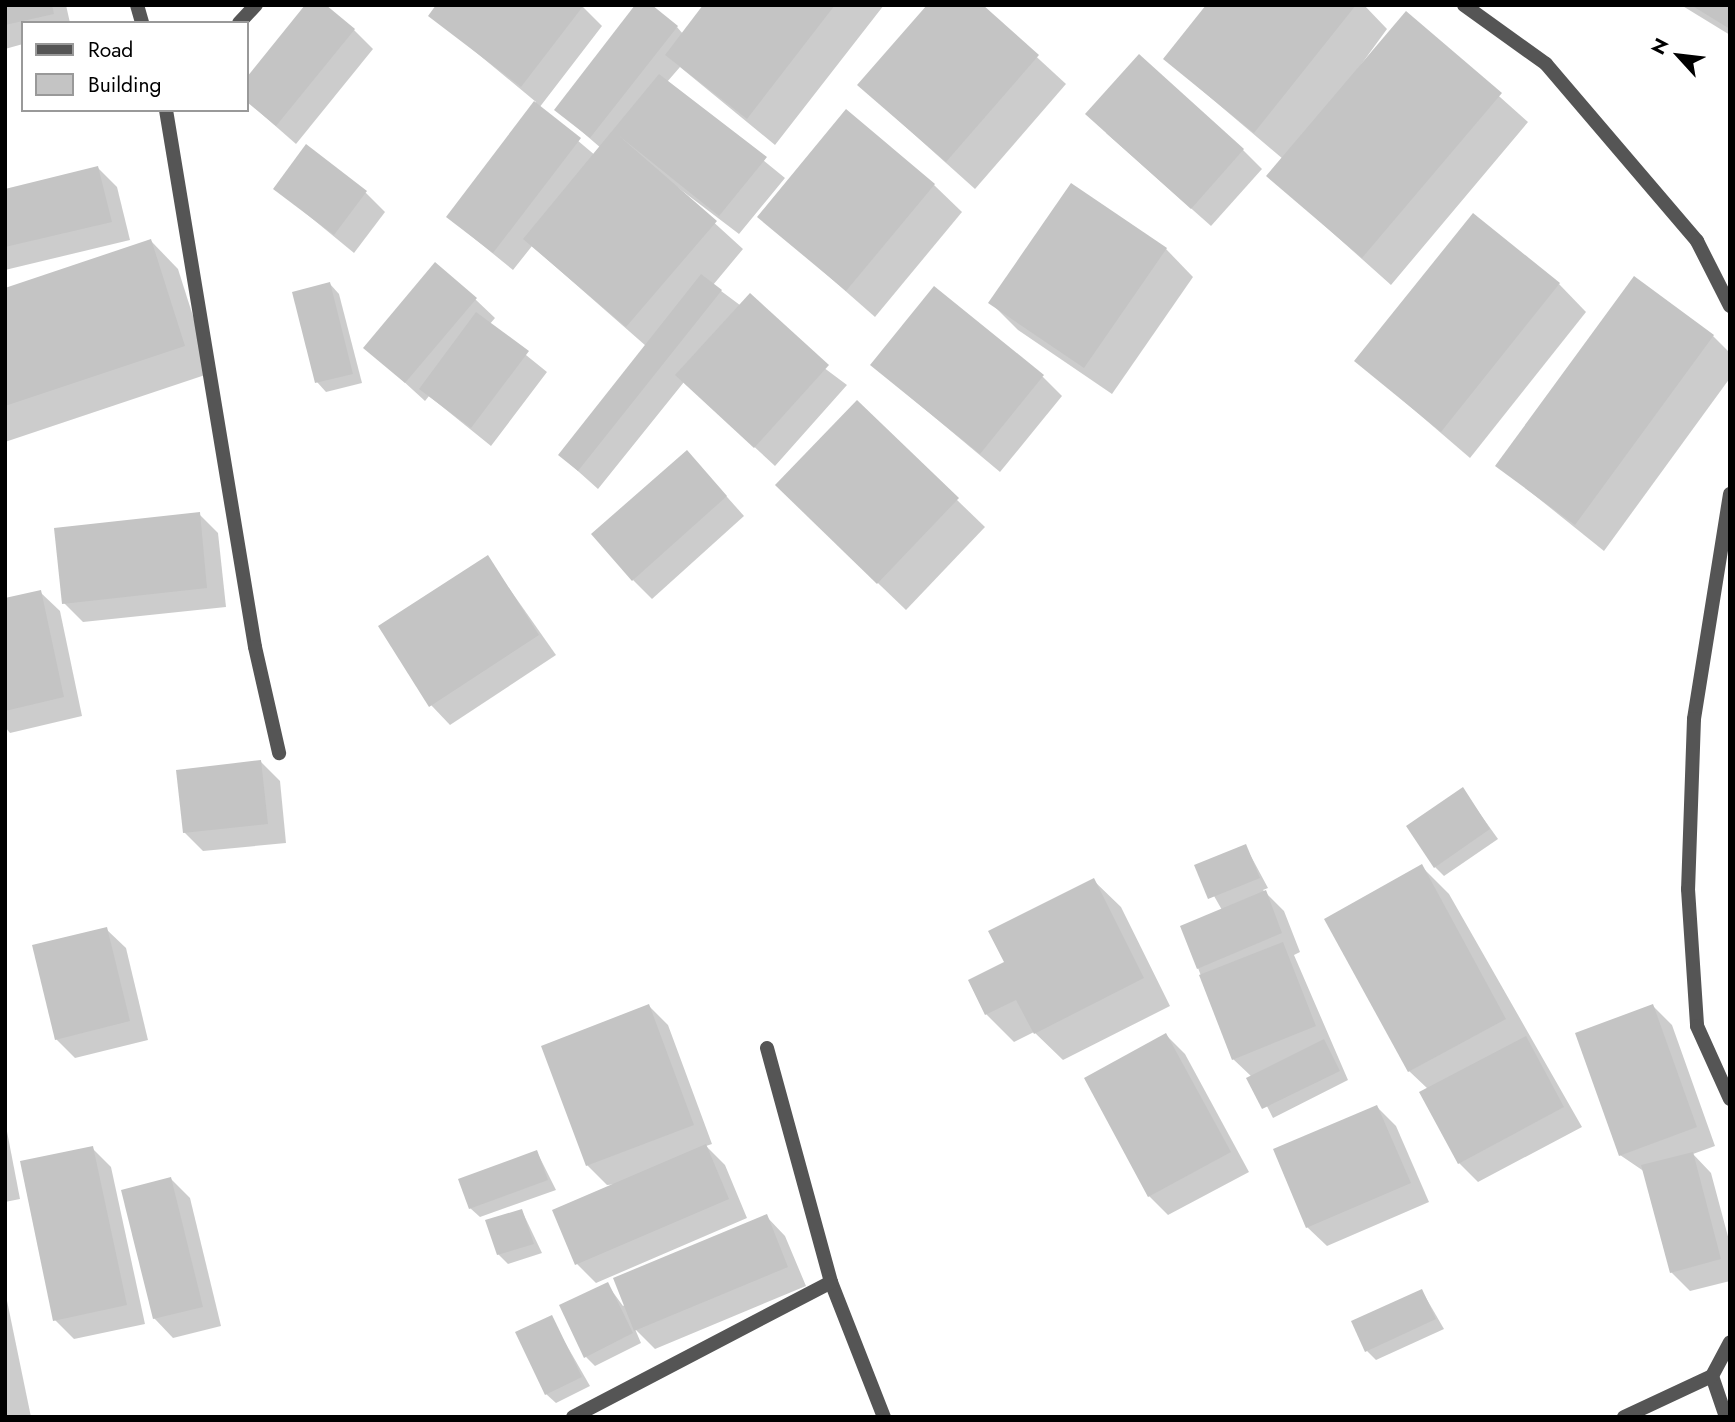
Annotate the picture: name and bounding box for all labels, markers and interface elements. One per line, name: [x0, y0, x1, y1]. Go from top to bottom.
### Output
legend: [21, 21, 248, 112]
north arrow: [1644, 21, 1714, 91]
text: N: [1644, 33, 1675, 59]
text: Road: [88, 35, 133, 65]
text: Building: [88, 70, 161, 100]

